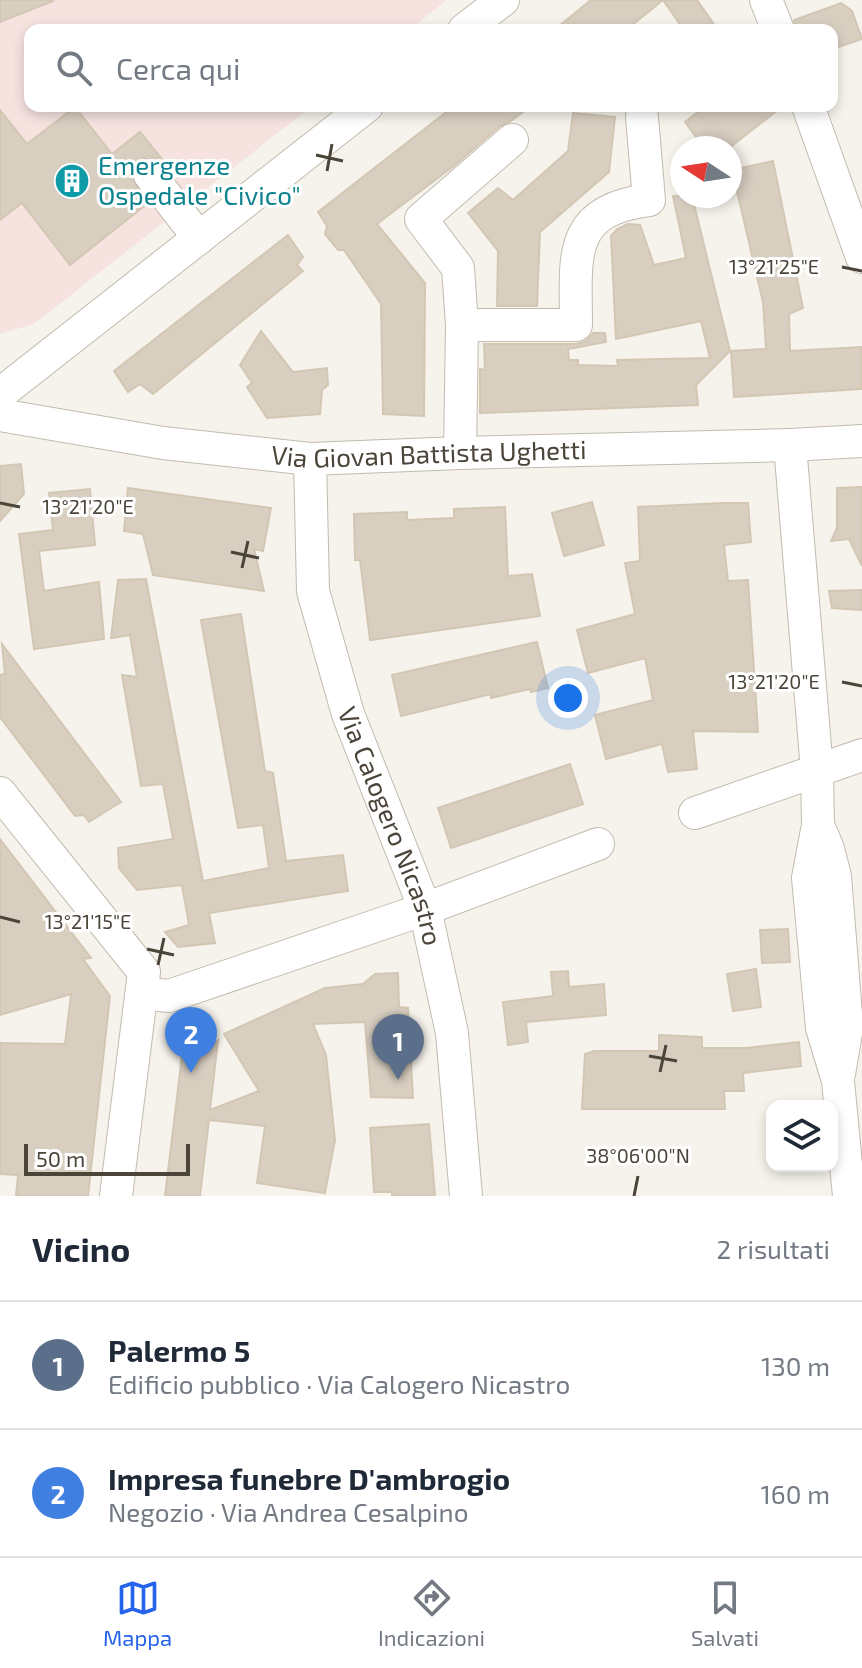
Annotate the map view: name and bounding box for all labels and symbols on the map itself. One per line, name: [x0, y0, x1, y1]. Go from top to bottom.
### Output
north arrow: [670, 136, 742, 208]
place label: Emergenze Ospedale "Civico": [98, 149, 301, 210]
building icon: Emergenze Ospedale "Civico": [53, 162, 91, 200]
text: 13°21'25"E: [729, 254, 819, 278]
street label: Via Giovan Battista Ughetti: [270, 433, 587, 473]
text: 13°21'20"E: [42, 494, 134, 518]
text: 13°21'20"E: [728, 669, 820, 693]
your location: [548, 678, 588, 718]
street label: Via Calogero Nicastro: [333, 702, 449, 948]
text: 13°21'15"E: [45, 909, 131, 933]
pin: 2: [165, 1007, 217, 1073]
pin: 1: [372, 1014, 424, 1080]
scale bar: [24, 1140, 190, 1176]
text: 38°06'00"N: [586, 1143, 690, 1167]

